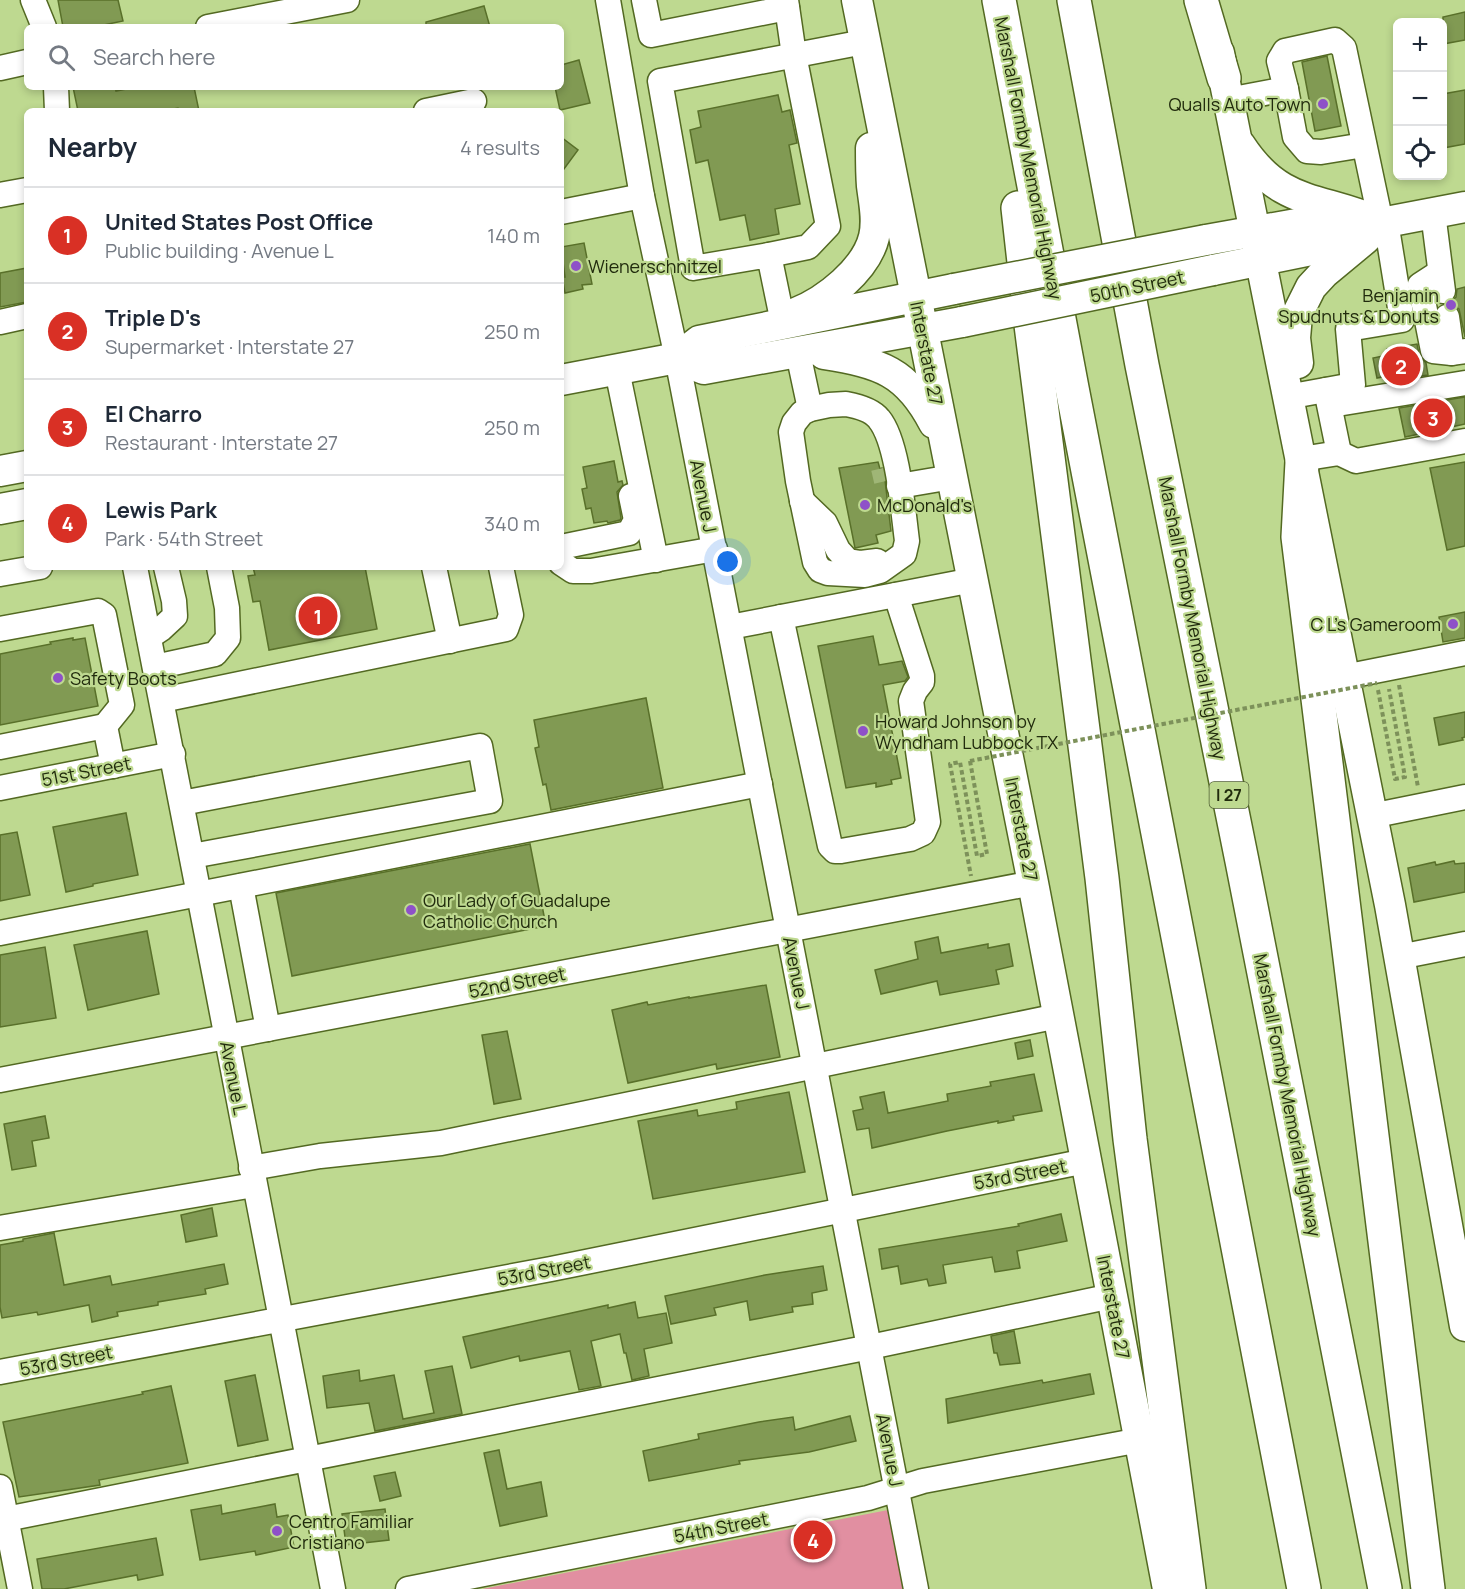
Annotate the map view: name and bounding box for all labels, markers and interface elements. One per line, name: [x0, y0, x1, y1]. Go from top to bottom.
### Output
street label: Marshall Formby Memorial Highway: [990, 15, 1068, 302]
map controls: [1393, 18, 1447, 180]
button: +: [1393, 18, 1447, 72]
search box: [24, 24, 564, 90]
icon: search: [45, 41, 78, 74]
text: Search here: [93, 42, 215, 72]
button: −: [1393, 72, 1447, 126]
place label: Qualls Auto Town: [1169, 92, 1311, 116]
marker: Qualls Auto Town: [1316, 97, 1330, 111]
button: locate: [1393, 126, 1447, 180]
text: Nearby: [48, 129, 137, 165]
text: 4 results: [460, 134, 540, 161]
text: United States Post Office: [105, 207, 373, 237]
text: 1: [63, 222, 72, 249]
text: 140 m: [487, 222, 540, 249]
text: Public building · Avenue L: [105, 237, 334, 264]
place label: Wienerschnitzel: [588, 254, 722, 278]
marker: Wienerschnitzel: [569, 259, 583, 273]
street label: 50th Street: [1088, 264, 1186, 308]
place label: Benjamin Spudnuts & Donuts: [1278, 283, 1439, 328]
marker: Benjamin Spudnuts & Donuts: [1444, 298, 1458, 312]
street label: Interstate 27: [905, 299, 949, 407]
text: Triple D's: [105, 303, 201, 333]
text: 2: [62, 318, 73, 345]
text: 250 m: [484, 318, 540, 345]
text: Supermarket · Interstate 27: [105, 333, 354, 360]
pin: 2: [1382, 344, 1420, 388]
pin: 3: [1414, 396, 1452, 440]
text: El Charro: [105, 399, 202, 429]
text: 3: [62, 414, 73, 441]
text: 250 m: [484, 414, 540, 441]
text: Restaurant · Interstate 27: [105, 429, 338, 456]
street label: Avenue J: [685, 458, 723, 534]
street label: Marshall Formby Memorial Highway: [1154, 475, 1232, 762]
place label: McDonald's: [877, 493, 972, 517]
text: Lewis Park: [105, 495, 217, 525]
marker: McDonald's: [858, 498, 872, 512]
text: 4: [61, 510, 74, 537]
text: 340 m: [484, 510, 540, 537]
text: Park · 54th Street: [105, 525, 263, 552]
your location: [713, 547, 742, 576]
pin: 1: [298, 594, 338, 638]
place label: C L's Gameroom: [1311, 612, 1441, 636]
marker: C L's Gameroom: [1446, 617, 1460, 631]
place label: Safety Boots: [70, 666, 177, 690]
marker: Safety Boots: [51, 671, 65, 685]
place label: Howard Johnson by Wyndham Lubbock TX: [875, 709, 1058, 754]
marker: Howard Johnson by Wyndham Lubbock TX: [856, 724, 870, 738]
street label: 51st Street: [39, 751, 133, 791]
street label: Interstate 27: [1000, 775, 1044, 883]
road number: I 27: [1210, 782, 1248, 808]
place label: Our Lady of Guadalupe Catholic Church: [423, 888, 611, 933]
marker: Our Lady of Guadalupe Catholic Church: [404, 903, 418, 917]
street label: Avenue J: [778, 935, 816, 1011]
street label: Marshall Formby Memorial Highway: [1249, 952, 1327, 1239]
street label: 52nd Street: [467, 961, 567, 1003]
street label: Avenue L: [215, 1039, 253, 1117]
street label: 53rd Street: [972, 1153, 1068, 1195]
street label: 53rd Street: [496, 1249, 592, 1291]
street label: Interstate 27: [1092, 1253, 1136, 1361]
street label: 53rd Street: [18, 1339, 114, 1381]
street label: Avenue J: [871, 1412, 909, 1488]
street label: 54th Street: [672, 1506, 770, 1548]
place label: Centro Familiar Cristiano: [289, 1509, 414, 1554]
pin: 4: [794, 1518, 832, 1562]
marker: Centro Familiar Cristiano: [270, 1524, 284, 1538]

